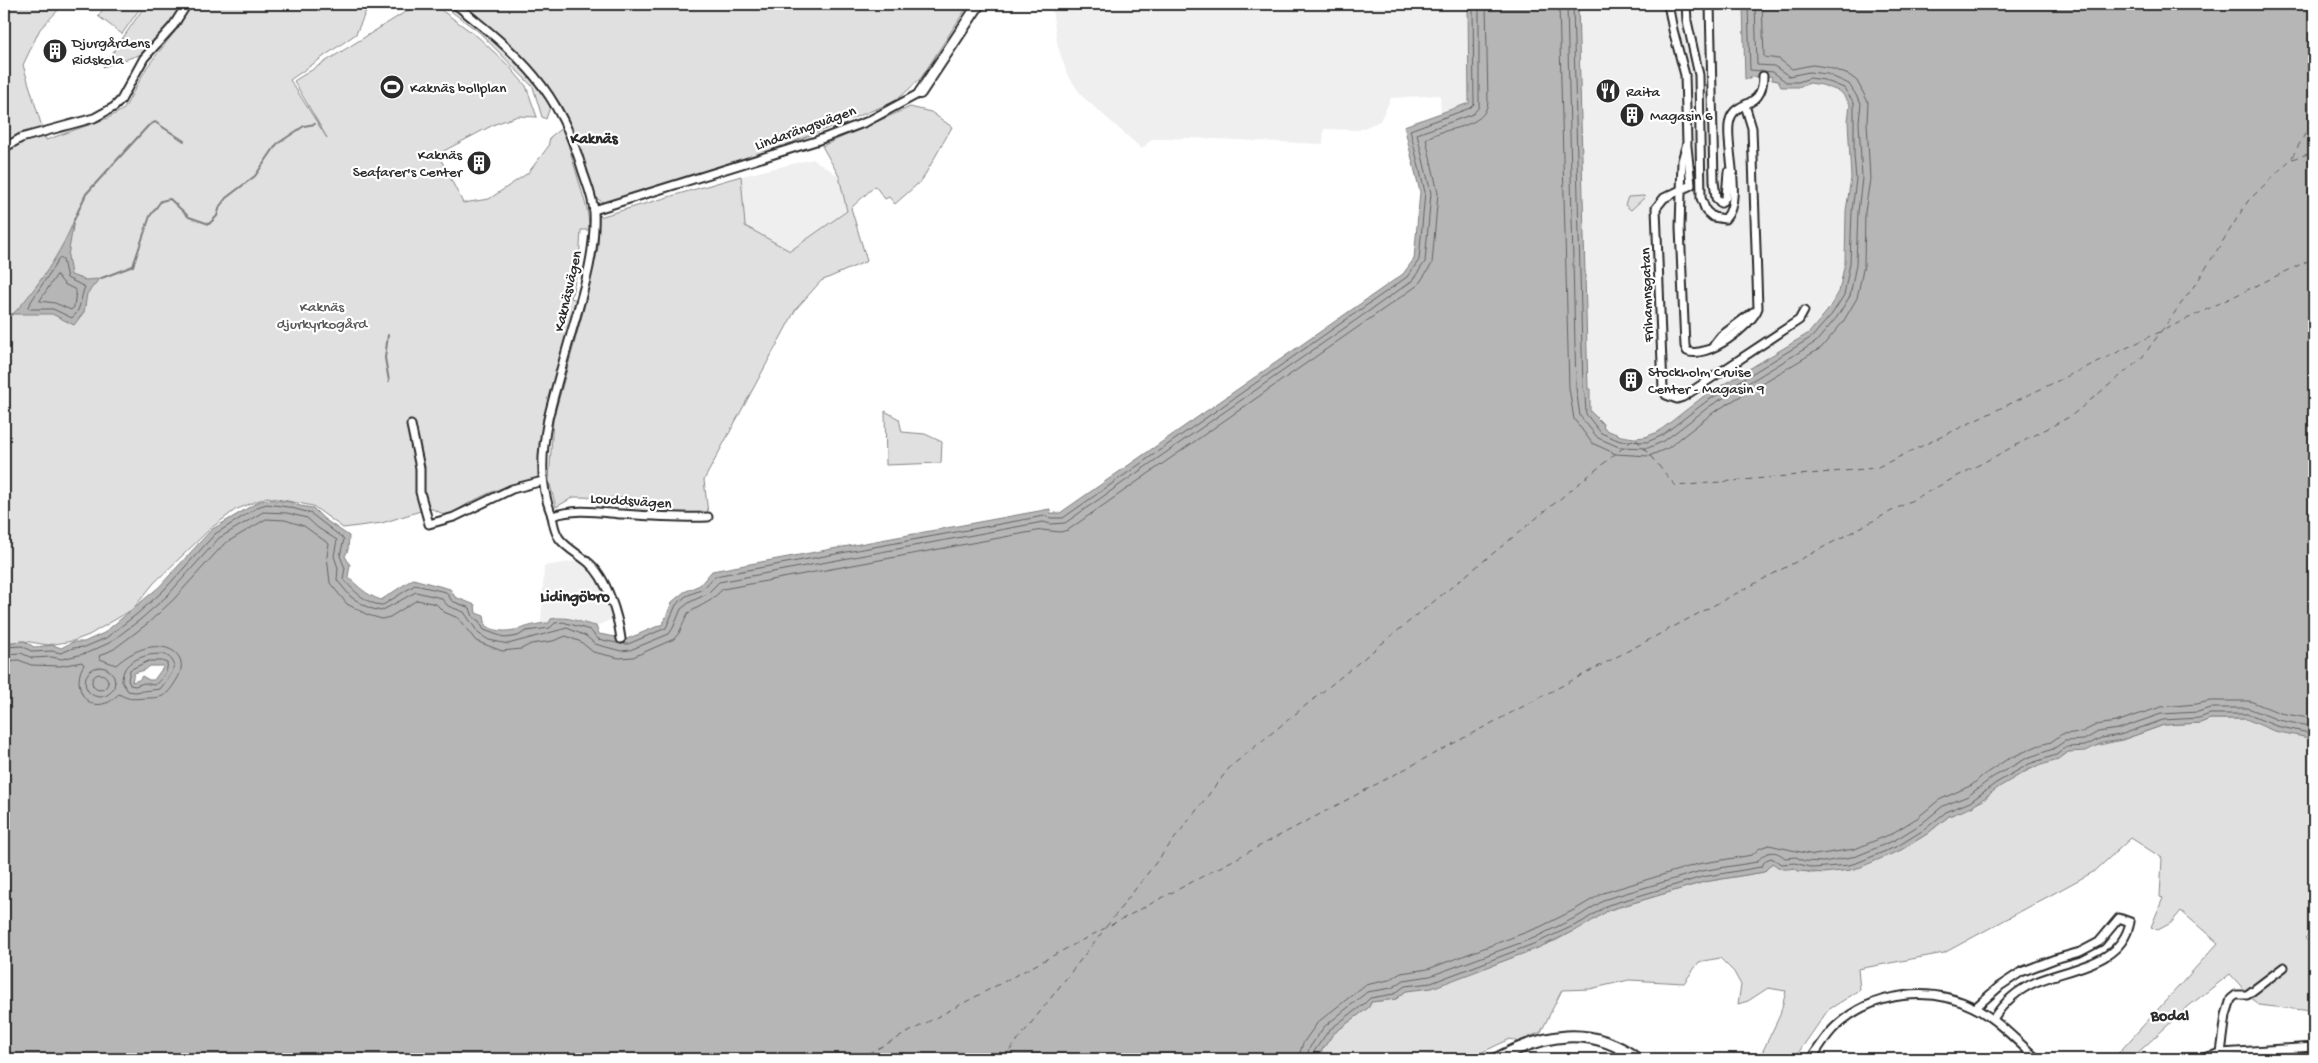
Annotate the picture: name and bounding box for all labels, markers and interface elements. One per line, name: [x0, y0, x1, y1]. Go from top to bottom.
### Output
place label: Djurgårdens Ridskola: [71, 35, 150, 70]
building icon: Djurgårdens Ridskola: [42, 38, 68, 64]
sports icon: Kaknäs bollplan: [379, 74, 405, 100]
restaurant icon: Raita: [1595, 78, 1621, 104]
place label: Kaknäs bollplan: [410, 80, 506, 98]
place label: Raita: [1626, 84, 1661, 102]
street label: Lindarängsvägen: [753, 102, 859, 155]
building icon: Magasin 6: [1619, 102, 1645, 128]
place label: Magasin 6: [1650, 108, 1713, 126]
district label: Kaknäs: [569, 131, 619, 150]
place label: Kaknäs Seafarer's Center: [353, 147, 464, 182]
building icon: Kaknäs Seafarer's Center: [466, 150, 492, 176]
street label: Frihamnsgatan: [1637, 247, 1659, 343]
street label: Kaknäsvägen: [551, 249, 587, 334]
park label: Kaknäs djurkyrkogård: [277, 299, 368, 334]
place label: Stockholm Cruise Center - Magasin 9: [1648, 364, 1765, 399]
building icon: Stockholm Cruise Center - Magasin 9: [1618, 367, 1644, 393]
street label: Louddsvägen: [589, 490, 672, 514]
district label: Lidingöbro: [540, 589, 610, 608]
district label: Bodal: [2150, 1008, 2190, 1027]

